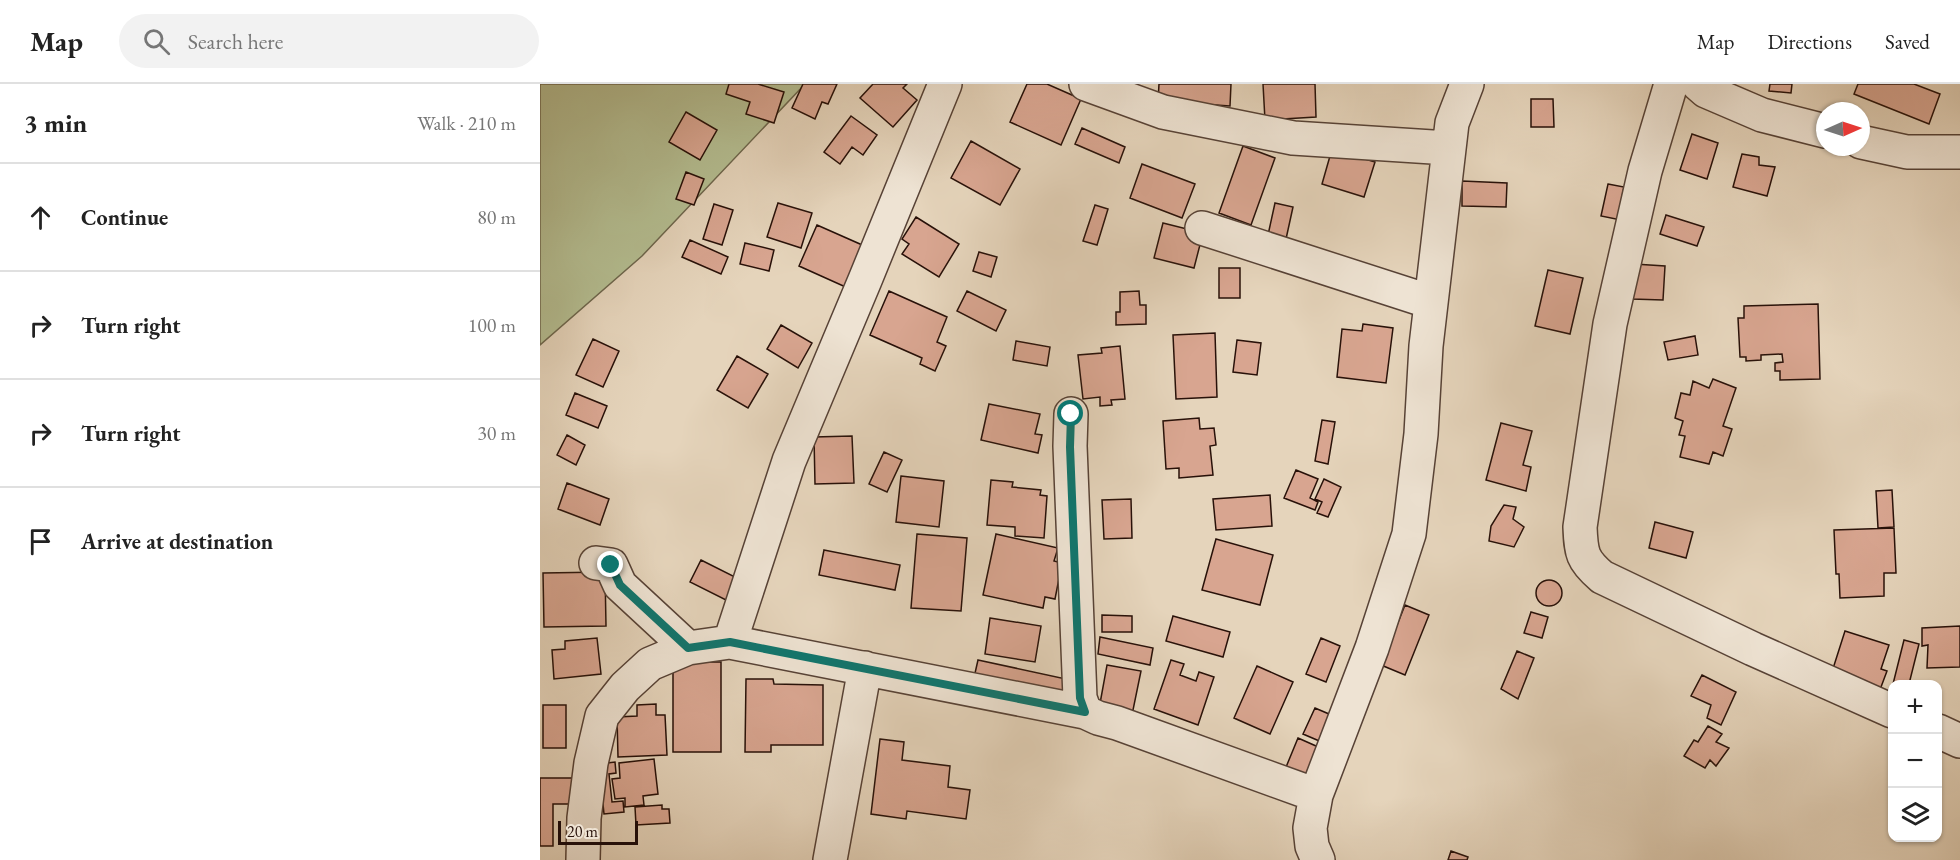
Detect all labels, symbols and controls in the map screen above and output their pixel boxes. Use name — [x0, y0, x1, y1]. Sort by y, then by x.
search box — [119, 14, 539, 68]
text: Map — [30, 23, 83, 59]
icon: search — [140, 25, 173, 58]
text: Search here — [188, 27, 283, 56]
text: Map — [1697, 28, 1734, 55]
text: Directions — [1767, 28, 1852, 55]
text: Saved — [1885, 28, 1930, 55]
north arrow — [1816, 102, 1870, 156]
text: 3 min — [24, 106, 87, 140]
text: Walk · 210 m — [417, 110, 516, 136]
icon: ahead — [24, 201, 57, 234]
text: Continue — [81, 203, 168, 232]
text: 80 m — [477, 204, 516, 230]
icon: right — [24, 309, 57, 342]
text: Turn right — [81, 311, 180, 340]
text: 100 m — [468, 312, 516, 338]
route start — [1057, 400, 1083, 426]
icon: right — [24, 417, 57, 450]
text: Turn right — [81, 419, 180, 448]
text: 30 m — [477, 420, 516, 446]
icon: arrive — [24, 525, 57, 558]
text: Arrive at destination — [81, 527, 273, 556]
route end — [597, 551, 623, 577]
map controls — [1888, 680, 1942, 842]
button: + — [1888, 680, 1942, 734]
button: − — [1888, 734, 1942, 788]
button: layers — [1888, 788, 1942, 842]
scale bar — [558, 818, 638, 846]
text: 20 m — [567, 821, 598, 842]

